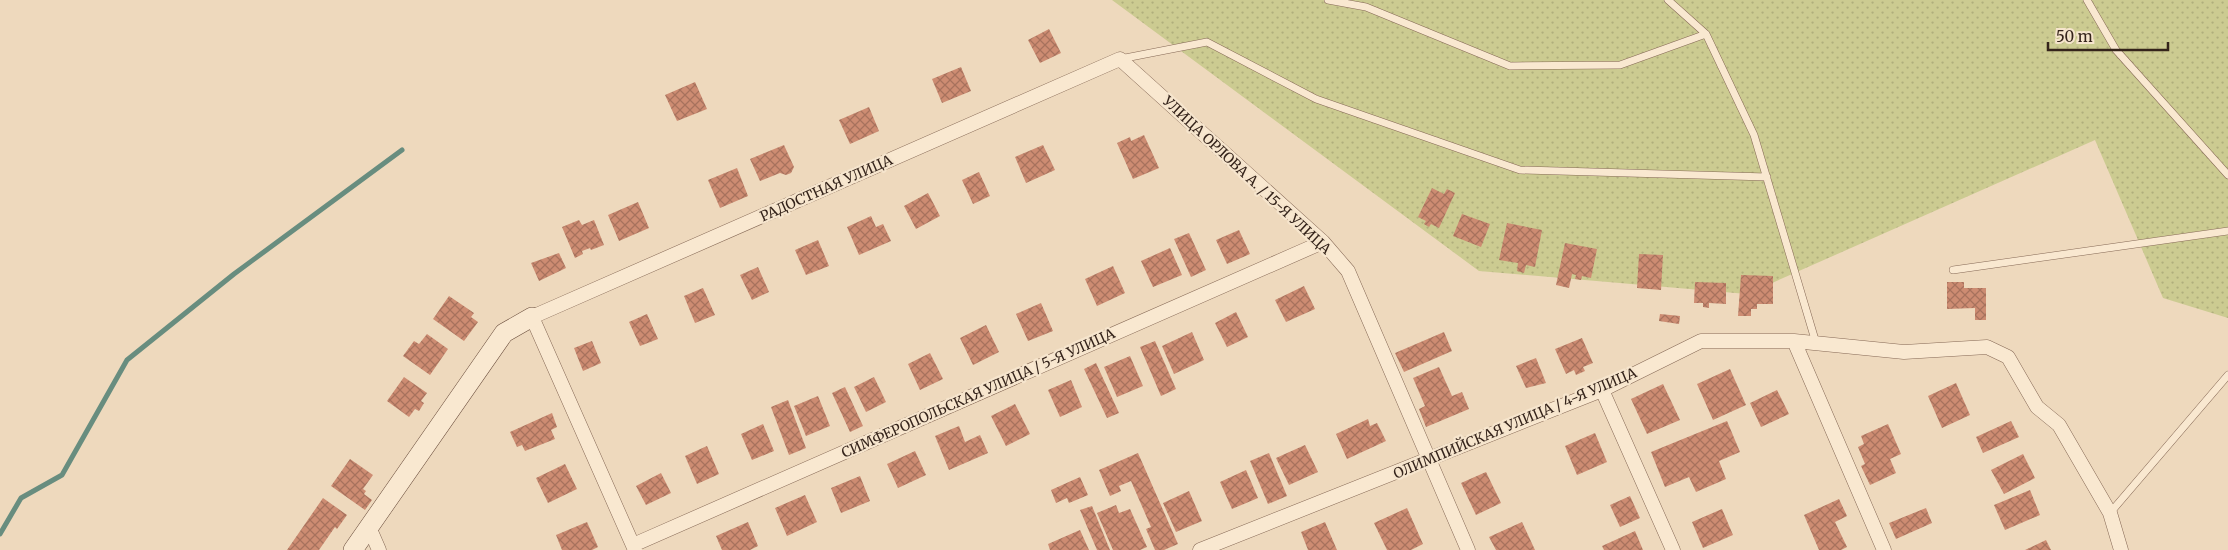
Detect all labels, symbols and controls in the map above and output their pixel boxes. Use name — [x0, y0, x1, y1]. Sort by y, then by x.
scale bar — [2048, 20, 2168, 52]
text: 50 m — [2056, 27, 2093, 46]
street label: УЛИЦА ОРЛОВА А. / 15-Я УЛИЦА — [1158, 91, 1335, 258]
street label: РАДОСТНАЯ УЛИЦА — [757, 151, 895, 225]
street label: СИМФЕРОПОЛЬСКАЯ УЛИЦА / 5-Я УЛИЦА — [838, 324, 1118, 462]
street label: ОЛИМПИЙСКАЯ УЛИЦА / 4-Я УЛИЦА — [1391, 363, 1640, 483]

